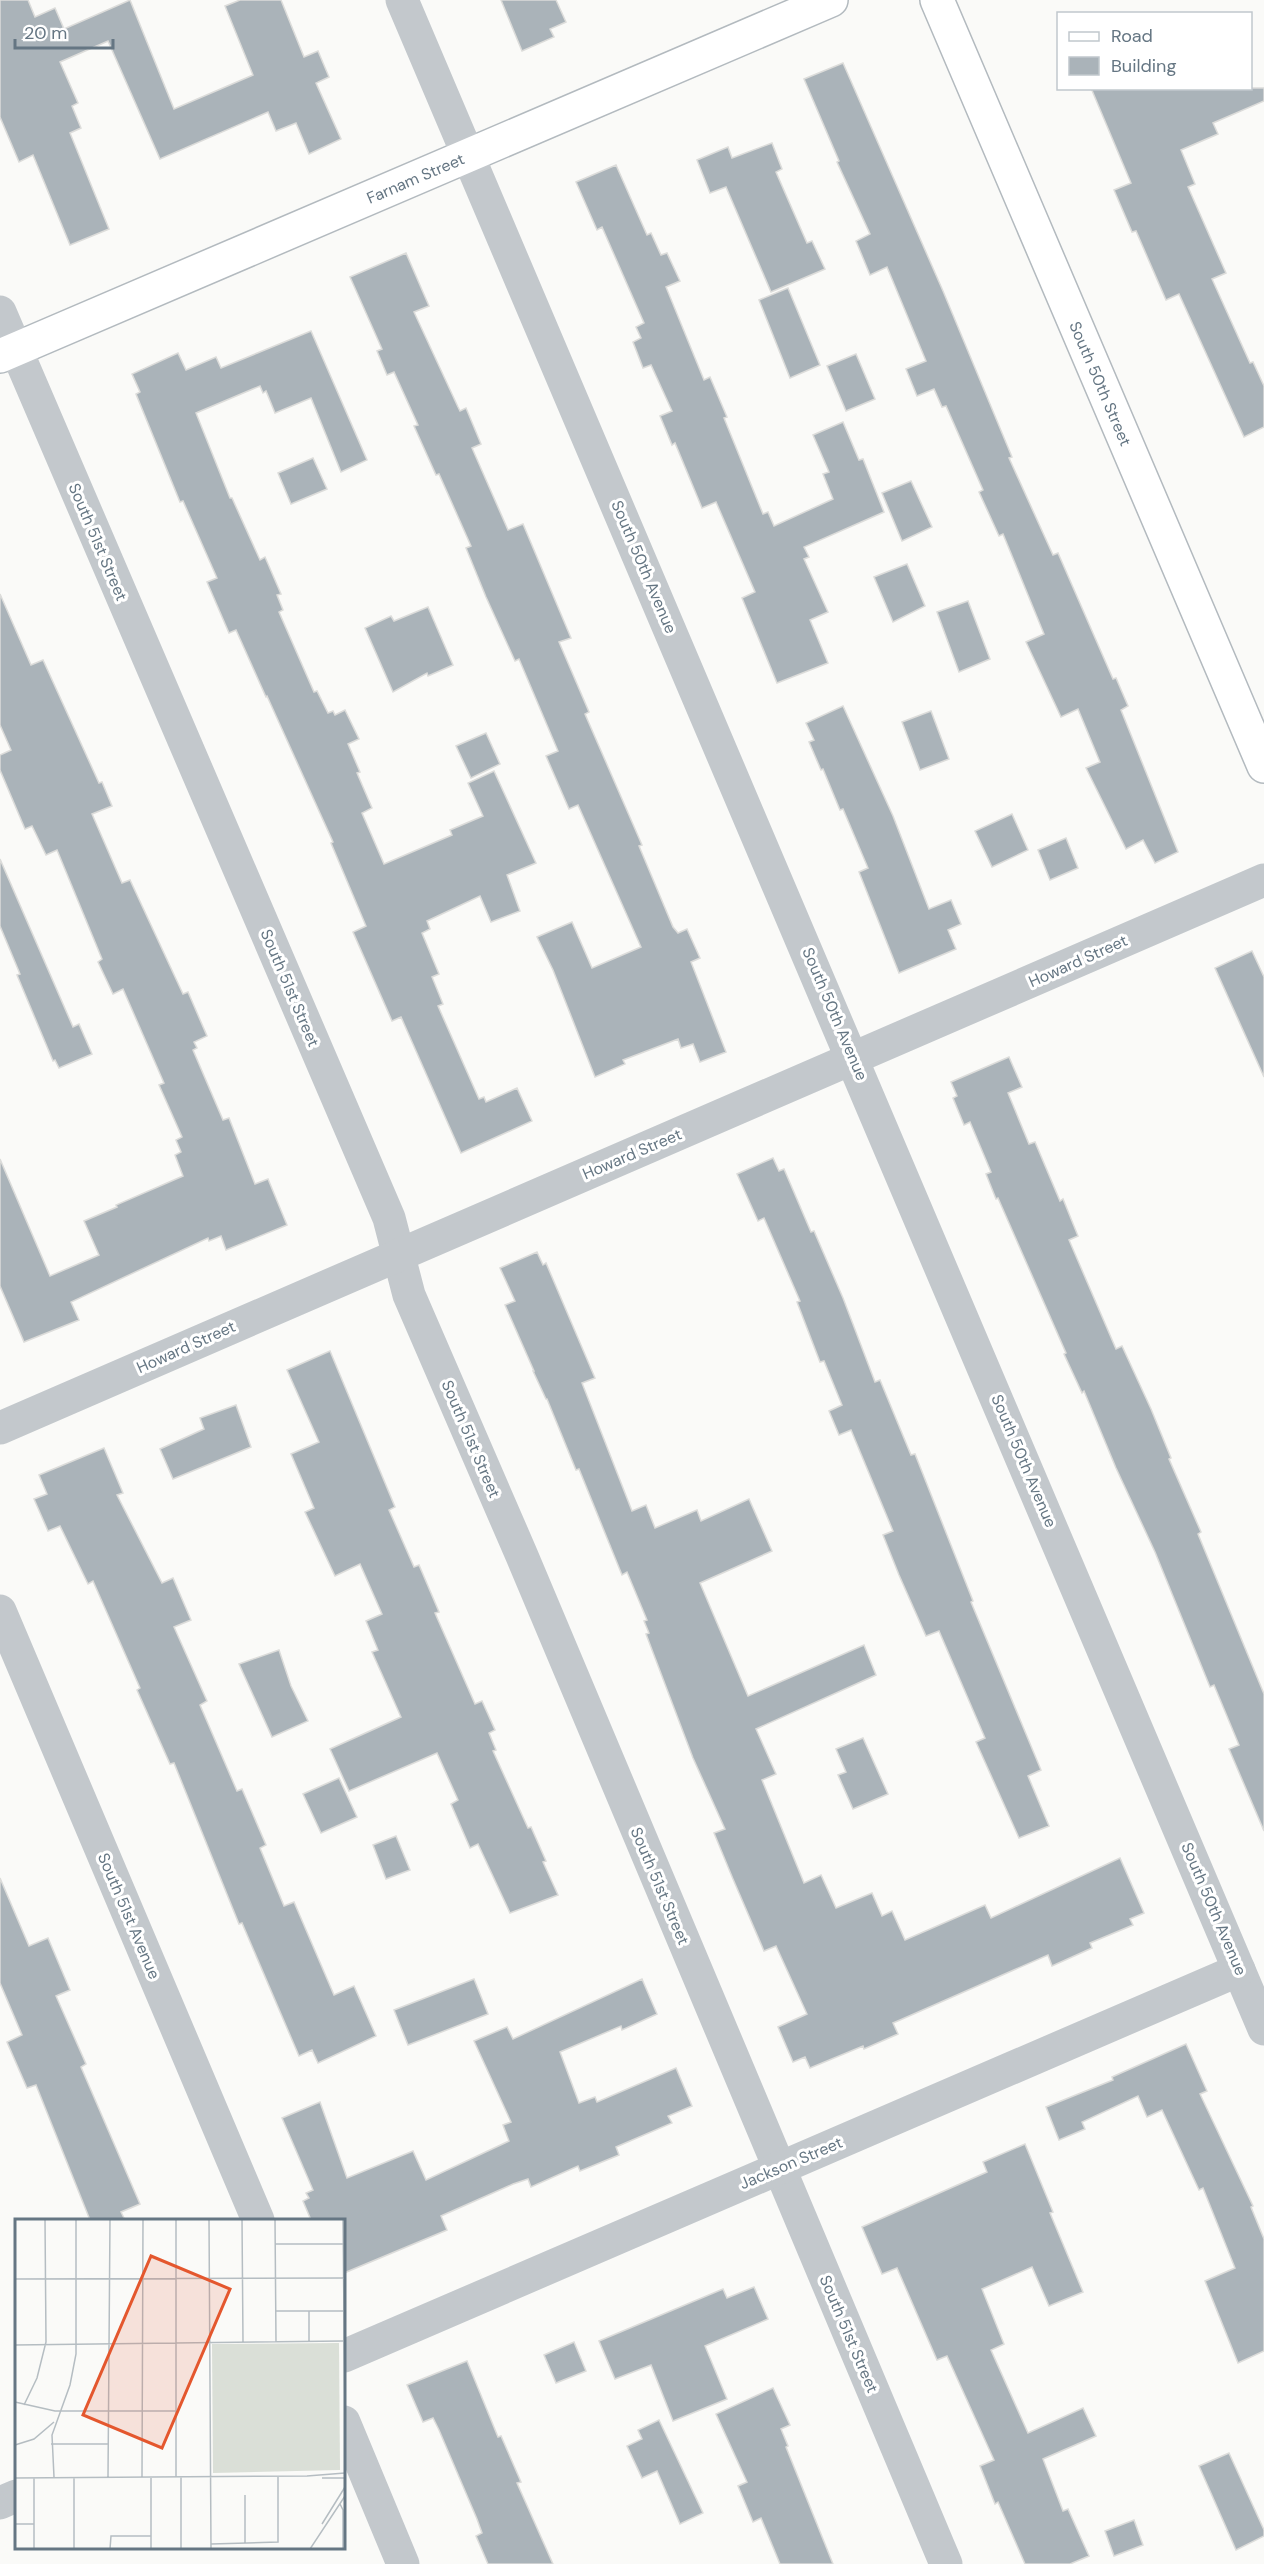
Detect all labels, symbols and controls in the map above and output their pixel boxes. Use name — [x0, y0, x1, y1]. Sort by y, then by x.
scale bar — [15, 12, 112, 50]
legend — [1057, 12, 1252, 90]
text: 20 m — [24, 21, 67, 45]
text: Road — [1111, 24, 1153, 48]
text: Building — [1111, 54, 1176, 78]
street label: Farnam Street — [363, 148, 468, 208]
street label: South 50th Street — [1065, 318, 1137, 449]
street label: South 51st Street — [64, 480, 132, 604]
street label: South 50th Avenue — [607, 497, 681, 637]
street label: South 51st Street — [256, 926, 324, 1050]
street label: Howard Street — [1025, 930, 1131, 992]
street label: South 50th Avenue — [798, 944, 872, 1084]
street label: Howard Street — [579, 1124, 685, 1184]
street label: Howard Street — [133, 1316, 239, 1378]
street label: South 51st Street — [437, 1377, 505, 1501]
street label: South 50th Avenue — [987, 1391, 1061, 1531]
street label: South 51st Street — [626, 1824, 694, 1948]
street label: South 50th Avenue — [1177, 1839, 1251, 1979]
street label: South 51st Avenue — [93, 1850, 165, 1982]
street label: Jackson Street — [736, 2132, 846, 2194]
inset map — [15, 2219, 345, 2549]
street label: South 51st Street — [815, 2272, 883, 2396]

